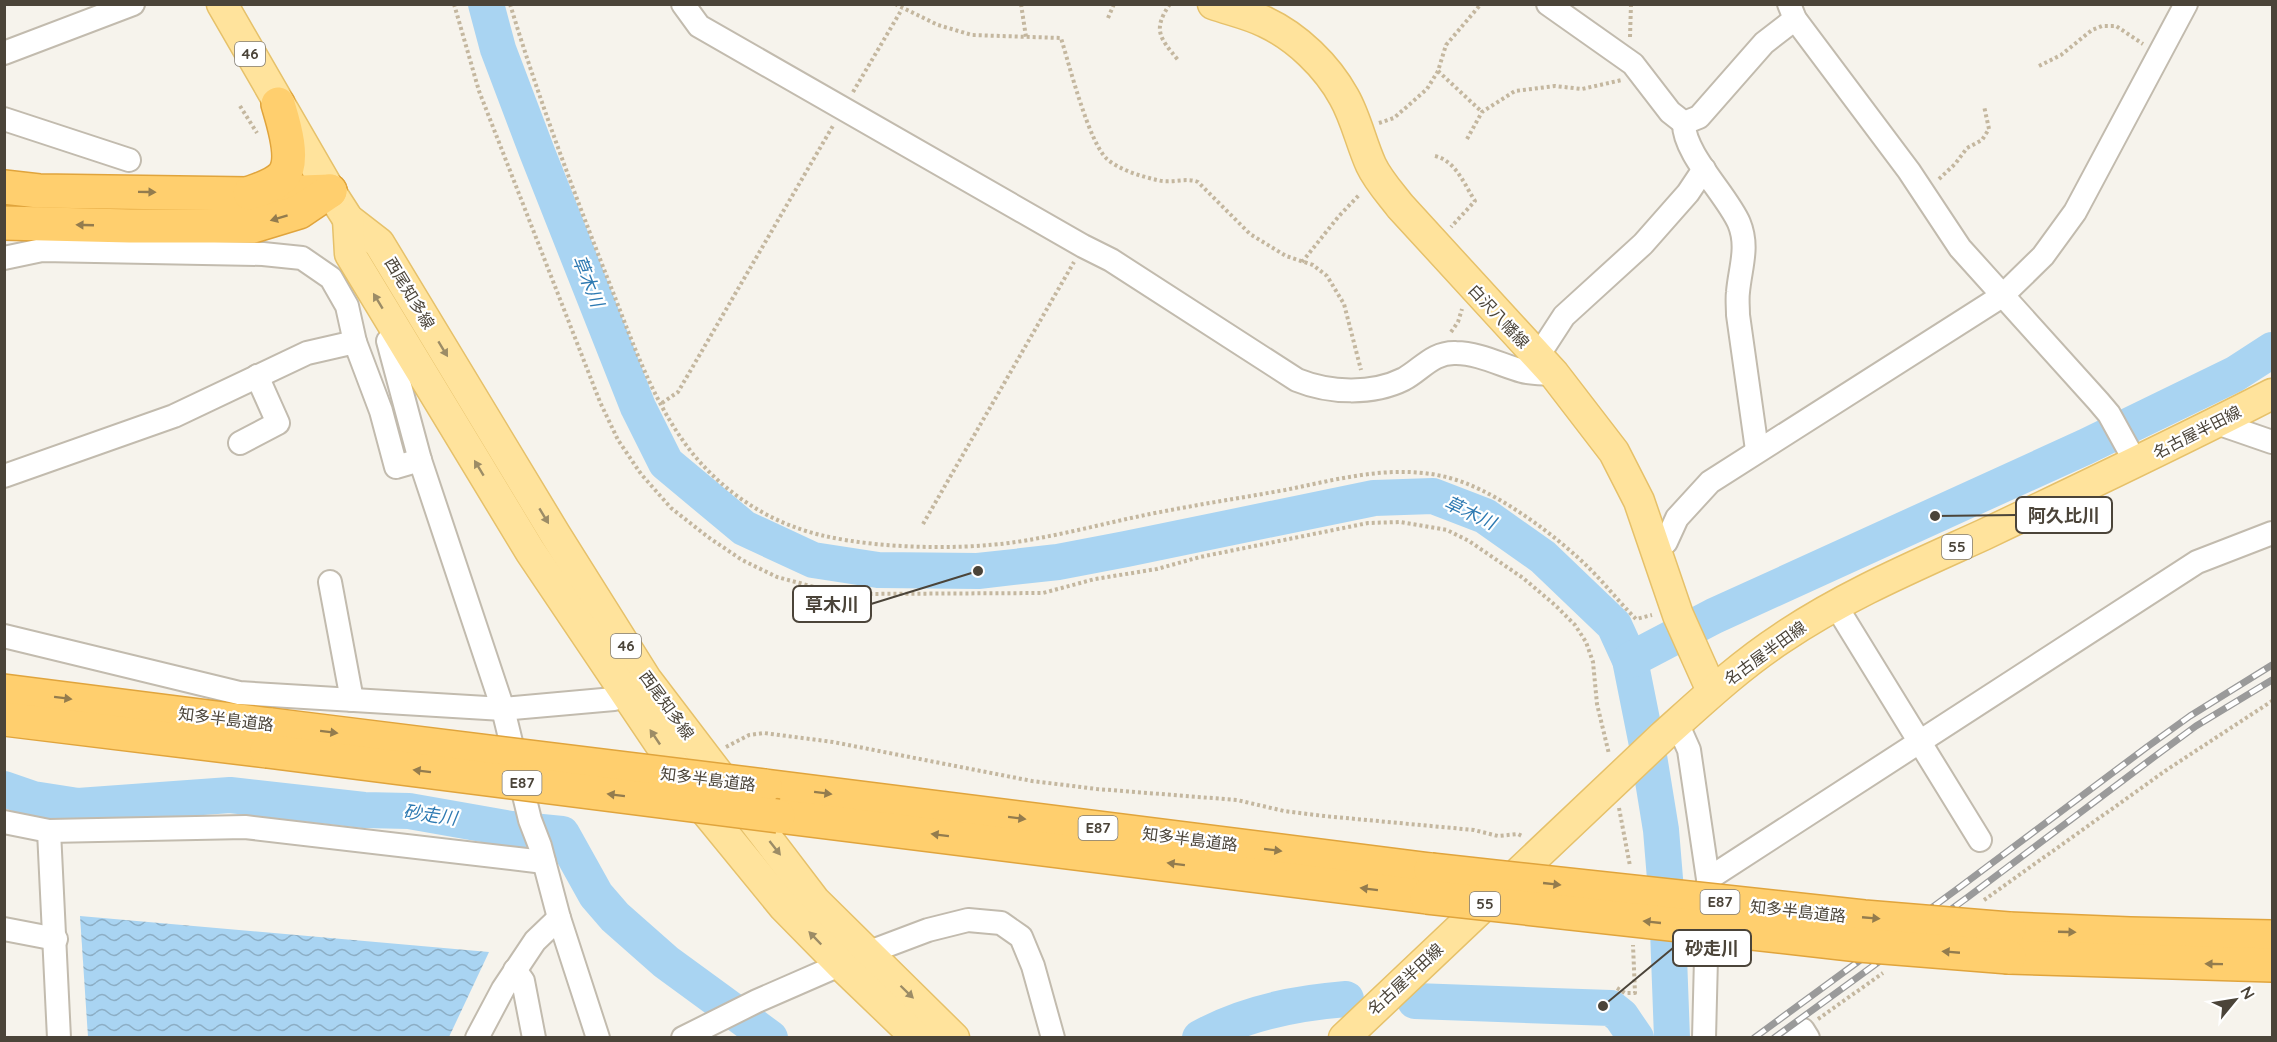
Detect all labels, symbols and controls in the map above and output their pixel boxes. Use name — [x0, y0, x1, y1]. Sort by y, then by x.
road number: 46 — [235, 42, 265, 66]
one-way arrow — [137, 187, 156, 197]
one-way arrow — [270, 214, 288, 223]
one-way arrow — [76, 220, 95, 230]
water label: 草木川 — [568, 251, 610, 312]
street label: 西尾知多線 — [381, 254, 439, 332]
street label: 白沢八幡線 — [1464, 280, 1534, 352]
one-way arrow — [373, 293, 384, 309]
one-way arrow — [438, 341, 449, 357]
street label: 名古屋半田線 — [2150, 401, 2244, 463]
one-way arrow — [474, 460, 485, 476]
water label: 草木川 — [1441, 491, 1501, 535]
callout: 阿久比川 — [2016, 497, 2112, 533]
text: 阿久比川 — [2028, 504, 2100, 527]
one-way arrow — [539, 508, 549, 525]
road number: 55 — [1942, 535, 1972, 559]
callout: 草木川 — [793, 586, 871, 622]
text: 草木川 — [805, 593, 859, 616]
street label: 名古屋半田線 — [1720, 617, 1810, 689]
road number: 46 — [611, 634, 641, 658]
street label: 西尾知多線 — [635, 667, 699, 743]
one-way arrow — [53, 694, 72, 703]
street label: 知多半島道路 — [177, 703, 275, 735]
one-way arrow — [319, 728, 338, 737]
one-way arrow — [649, 729, 661, 745]
street label: 知多半島道路 — [659, 763, 757, 795]
one-way arrow — [413, 766, 432, 776]
road number: E87 — [502, 771, 542, 795]
one-way arrow — [814, 789, 833, 798]
one-way arrow — [606, 790, 625, 800]
water label: 砂走川 — [402, 799, 460, 830]
one-way arrow — [1007, 813, 1026, 822]
road number: E87 — [1078, 816, 1118, 840]
street label: 知多半島道路 — [1141, 823, 1239, 855]
one-way arrow — [931, 830, 950, 840]
one-way arrow — [769, 840, 781, 856]
one-way arrow — [1263, 845, 1282, 855]
one-way arrow — [1166, 860, 1185, 869]
one-way arrow — [1542, 879, 1561, 888]
one-way arrow — [1359, 884, 1378, 894]
road number: E87 — [1700, 890, 1740, 914]
road number: 55 — [1470, 892, 1500, 916]
street label: 知多半島道路 — [1749, 896, 1847, 926]
one-way arrow — [1861, 913, 1880, 923]
one-way arrow — [1643, 917, 1662, 927]
one-way arrow — [2058, 927, 2077, 936]
callout: 砂走川 — [1673, 930, 1751, 966]
one-way arrow — [808, 931, 822, 946]
text: 砂走川 — [1685, 937, 1739, 960]
street label: 名古屋半田線 — [1363, 939, 1447, 1019]
one-way arrow — [1941, 948, 1960, 957]
one-way arrow — [2205, 959, 2224, 968]
north arrow — [2205, 970, 2265, 1030]
text: N — [2236, 982, 2260, 1003]
one-way arrow — [899, 984, 913, 998]

